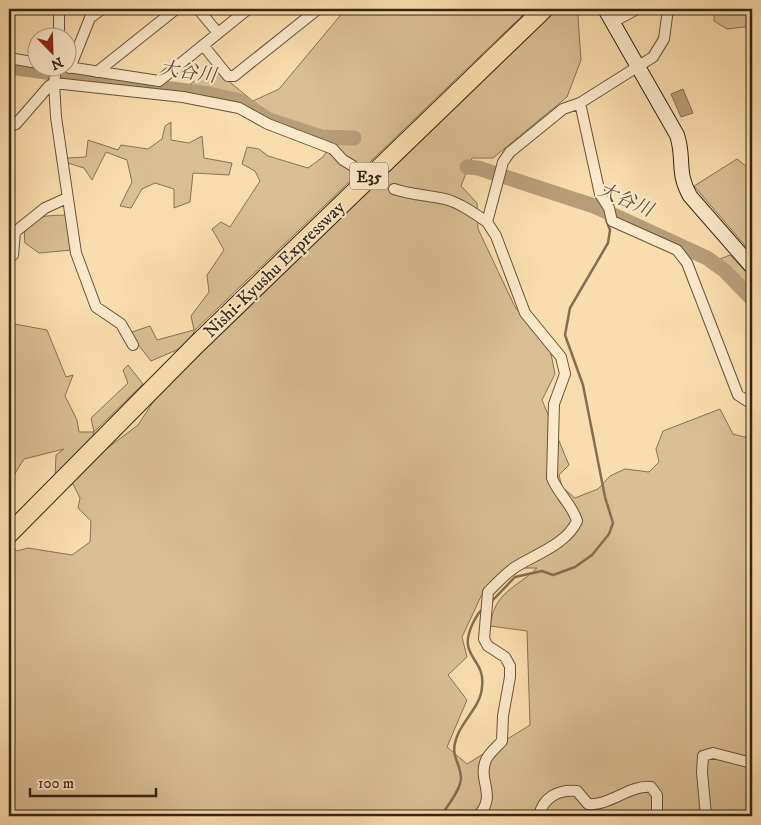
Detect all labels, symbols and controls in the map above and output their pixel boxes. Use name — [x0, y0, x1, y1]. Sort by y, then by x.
north arrow — [28, 28, 78, 78]
text: N — [47, 53, 65, 74]
water label: 大谷川 — [158, 57, 220, 88]
road number: E35 — [350, 162, 388, 190]
water label: 大谷川 — [595, 179, 658, 223]
street label: Nishi-Kyushu Expressway — [200, 196, 350, 343]
scale bar — [30, 765, 156, 797]
text: 100 m — [38, 774, 74, 793]

